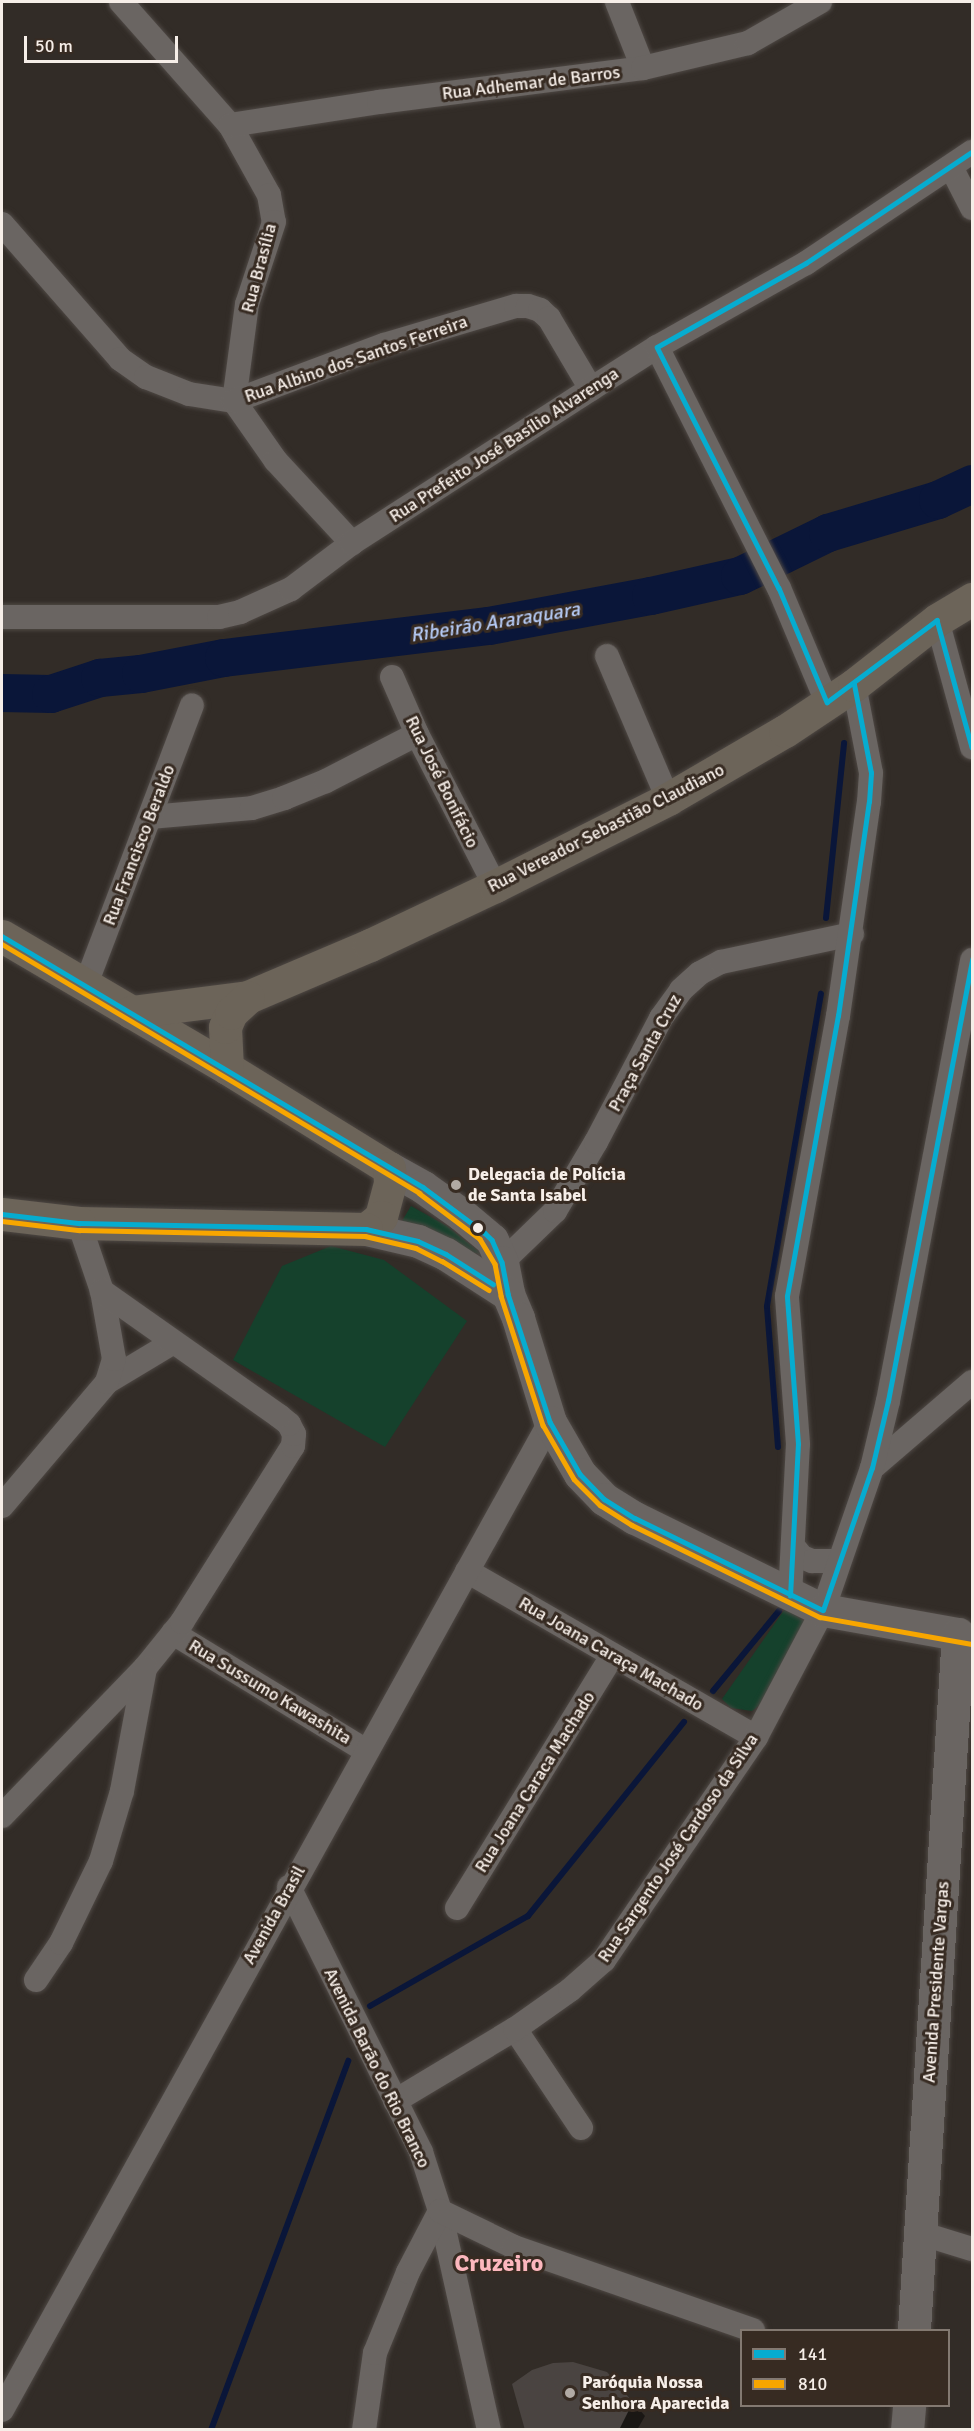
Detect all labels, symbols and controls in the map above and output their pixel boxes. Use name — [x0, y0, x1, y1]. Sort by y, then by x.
scale bar — [27, 24, 182, 62]
text: 50 m — [35, 35, 73, 57]
street label: Rua Adhemar de Barros — [441, 61, 621, 105]
street label: Rua Brasília — [237, 221, 281, 315]
street label: Rua Albino dos Santos Ferreira — [242, 311, 470, 407]
street label: Rua Prefeito José Basílio Alvarenga — [385, 363, 623, 527]
water label: Ribeirão Araraquara — [408, 597, 582, 647]
street label: Rua José Bonifácio — [401, 712, 483, 852]
street label: Rua Vereador Sebastião Claudiano — [484, 759, 728, 897]
street label: Rua Francisco Beraldo — [98, 762, 180, 928]
street label: Praça Santa Cruz — [604, 991, 686, 1115]
place label: Delegacia de Polícia de Santa Isabel — [468, 1164, 626, 1206]
marker: Delegacia de Polícia de Santa Isabel — [449, 1178, 463, 1192]
unlabelled marker — [472, 1222, 484, 1234]
street label: Rua Joana Caraça Machado — [515, 1592, 707, 1716]
street label: Rua Sussumo Kawashita — [185, 1635, 355, 1749]
street label: Rua Joana Caraca Machado — [470, 1687, 600, 1877]
street label: Rua Sargento José Cardoso da Silva — [593, 1729, 763, 1967]
street label: Avenida Brasil — [238, 1862, 310, 1968]
street label: Avenida Presidente Vargas — [918, 1880, 954, 2084]
street label: Avenida Barão do Rio Branco — [319, 1965, 435, 2171]
district label: Cruzeiro — [455, 2250, 543, 2278]
legend — [740, 2329, 950, 2407]
text: 141 — [798, 2343, 827, 2365]
place label: Paróquia Nossa Senhora Aparecida — [582, 2372, 729, 2414]
text: 810 — [798, 2373, 827, 2395]
marker: Paróquia Nossa Senhora Aparecida — [563, 2386, 577, 2400]

